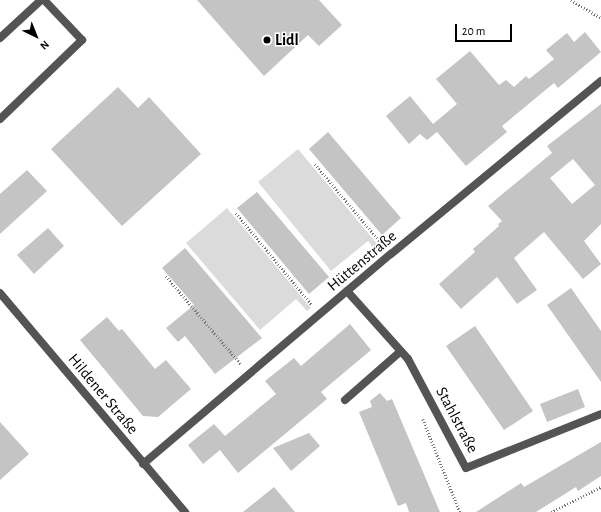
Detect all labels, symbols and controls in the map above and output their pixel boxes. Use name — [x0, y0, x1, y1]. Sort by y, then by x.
north arrow — [16, 16, 56, 56]
scale bar — [457, 16, 514, 42]
text: 20 m — [462, 25, 485, 37]
place label: Lidl — [275, 30, 299, 50]
marker: Lidl — [262, 35, 272, 45]
text: N — [38, 39, 51, 52]
street label: Hüttenstraße — [324, 227, 400, 295]
street label: Hildener Straße — [64, 350, 142, 438]
street label: Stahlstraße — [432, 384, 482, 456]

